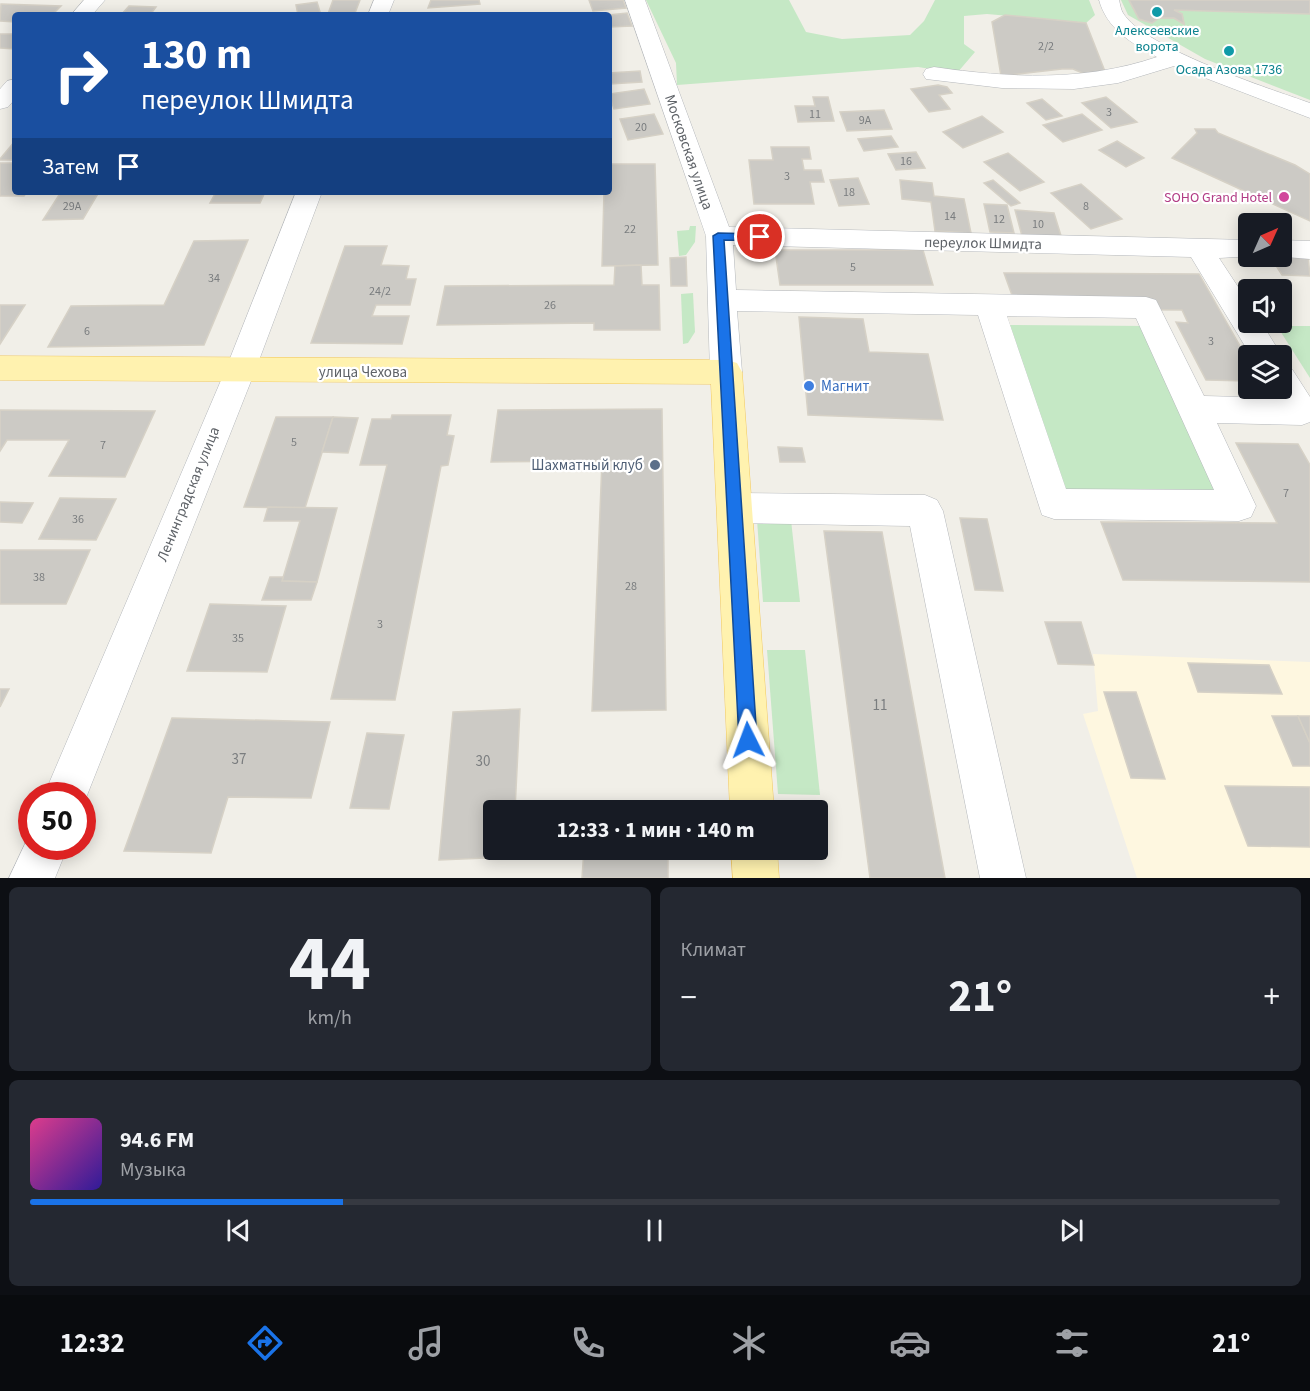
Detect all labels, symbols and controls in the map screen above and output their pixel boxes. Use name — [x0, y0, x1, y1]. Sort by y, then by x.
marker: Алексеевские ворота — [1150, 5, 1164, 19]
place label: Алексеевские ворота — [1115, 21, 1199, 57]
text: 130 m — [141, 25, 252, 85]
icon: right — [42, 36, 120, 114]
house number: 2/2 — [1038, 38, 1054, 55]
marker: Осада Азова 1736 — [1222, 44, 1236, 58]
place label: Осада Азова 1736 — [1176, 60, 1282, 80]
text: переулок Шмидта — [141, 81, 354, 120]
street label: Московская улица — [659, 92, 718, 213]
house number: 3 — [1106, 104, 1112, 121]
house number: 11 — [809, 106, 821, 123]
house number: 9А — [859, 112, 872, 129]
house number: 20 — [635, 119, 647, 136]
icon: arrive — [112, 150, 145, 183]
text: Затем — [42, 151, 100, 183]
house number: 16 — [900, 153, 912, 170]
house number: 3 — [784, 168, 790, 185]
house number: 18 — [843, 184, 855, 201]
place label: SOHO Grand Hotel — [1164, 188, 1272, 208]
marker: SOHO Grand Hotel — [1277, 190, 1291, 204]
house number: 29А — [63, 198, 82, 215]
house number: 8 — [1083, 198, 1089, 215]
house number: 14 — [944, 208, 956, 225]
pin — [734, 211, 785, 262]
house number: 12 — [993, 211, 1005, 228]
north arrow — [1238, 213, 1292, 267]
map controls — [1238, 213, 1292, 399]
house number: 10 — [1032, 216, 1044, 233]
icon: arrive — [743, 220, 776, 253]
house number: 22 — [624, 221, 636, 238]
street label: переулок Шмидта — [924, 232, 1042, 255]
house number: 5 — [850, 259, 856, 276]
house number: 34 — [208, 270, 220, 287]
button: sound — [1238, 279, 1292, 333]
house number: 24/2 — [369, 283, 391, 300]
house number: 26 — [544, 297, 556, 314]
house number: 6 — [84, 323, 90, 340]
house number: 3 — [1208, 333, 1214, 350]
button: layers — [1238, 345, 1292, 399]
street label: улица Чехова — [319, 362, 407, 383]
place label: Магнит — [821, 376, 870, 397]
marker: Магнит — [802, 379, 816, 393]
street label: Ленинградская улица — [152, 424, 225, 565]
house number: 5 — [291, 434, 297, 451]
house number: 7 — [100, 437, 106, 454]
place label: Шахматный клуб — [531, 455, 643, 476]
marker: Шахматный клуб — [648, 458, 662, 472]
house number: 7 — [1283, 485, 1289, 502]
house number: 36 — [72, 511, 84, 528]
house number: 38 — [33, 569, 45, 586]
house number: 28 — [625, 578, 637, 595]
house number: 3 — [377, 616, 383, 633]
house number: 35 — [232, 630, 244, 647]
house number: 11 — [873, 695, 887, 716]
position arrow — [716, 708, 780, 772]
house number: 37 — [232, 749, 246, 770]
house number: 30 — [476, 751, 490, 772]
speed limit sign: 50 — [18, 782, 96, 860]
text: 12:33 · 1 мин · 140 m — [556, 814, 755, 846]
text: 44 — [289, 909, 371, 1020]
text: Климат — [681, 936, 746, 964]
text: 21° — [948, 965, 1012, 1029]
text: − — [681, 974, 697, 1021]
text: + — [1264, 974, 1280, 1021]
text: km/h — [308, 1004, 352, 1032]
text: 94.6 FM — [120, 1124, 194, 1156]
text: Музыка — [120, 1156, 186, 1184]
icon: previous — [222, 1214, 255, 1247]
icon: pause — [638, 1214, 671, 1247]
icon: next — [1055, 1214, 1088, 1247]
icon: directions — [244, 1322, 286, 1364]
icon: music — [405, 1322, 447, 1364]
icon: phone — [567, 1322, 609, 1364]
icon: climate — [728, 1322, 770, 1364]
icon: car — [889, 1322, 931, 1364]
icon: filters — [1051, 1322, 1093, 1364]
text: 12:32 — [60, 1324, 125, 1363]
text: 21° — [1212, 1324, 1250, 1363]

